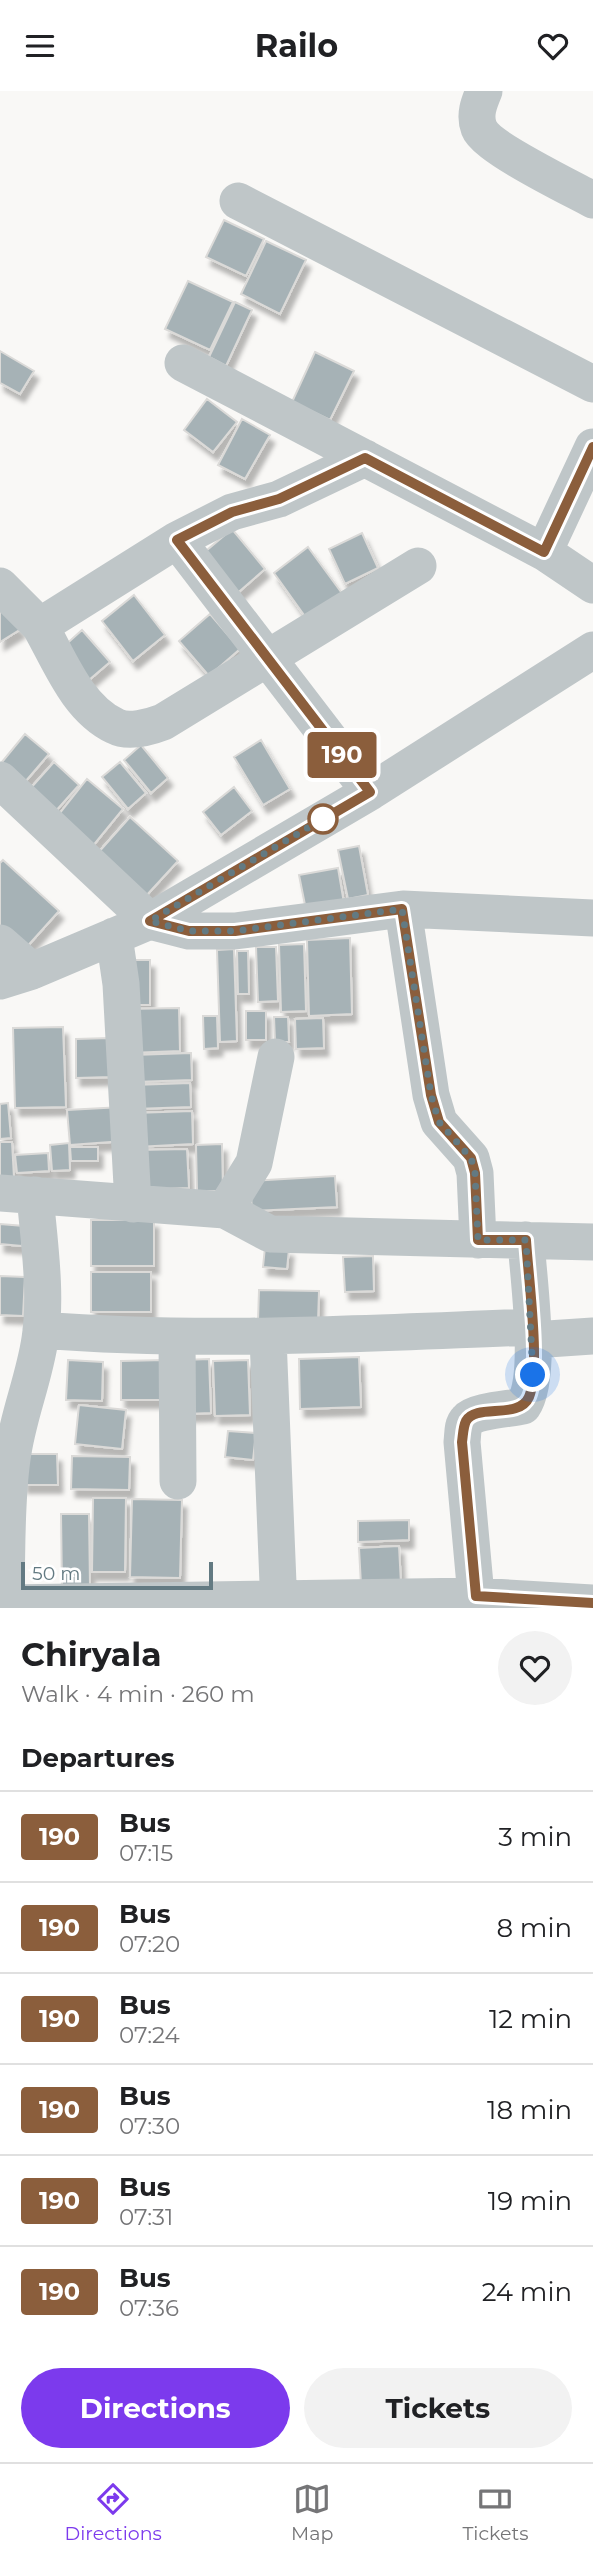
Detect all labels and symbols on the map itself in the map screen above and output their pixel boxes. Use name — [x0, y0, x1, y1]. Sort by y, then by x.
line badge: 190 — [302, 732, 382, 778]
unlabelled marker — [308, 804, 338, 834]
your location — [515, 1357, 550, 1392]
scale bar — [21, 1559, 214, 1591]

